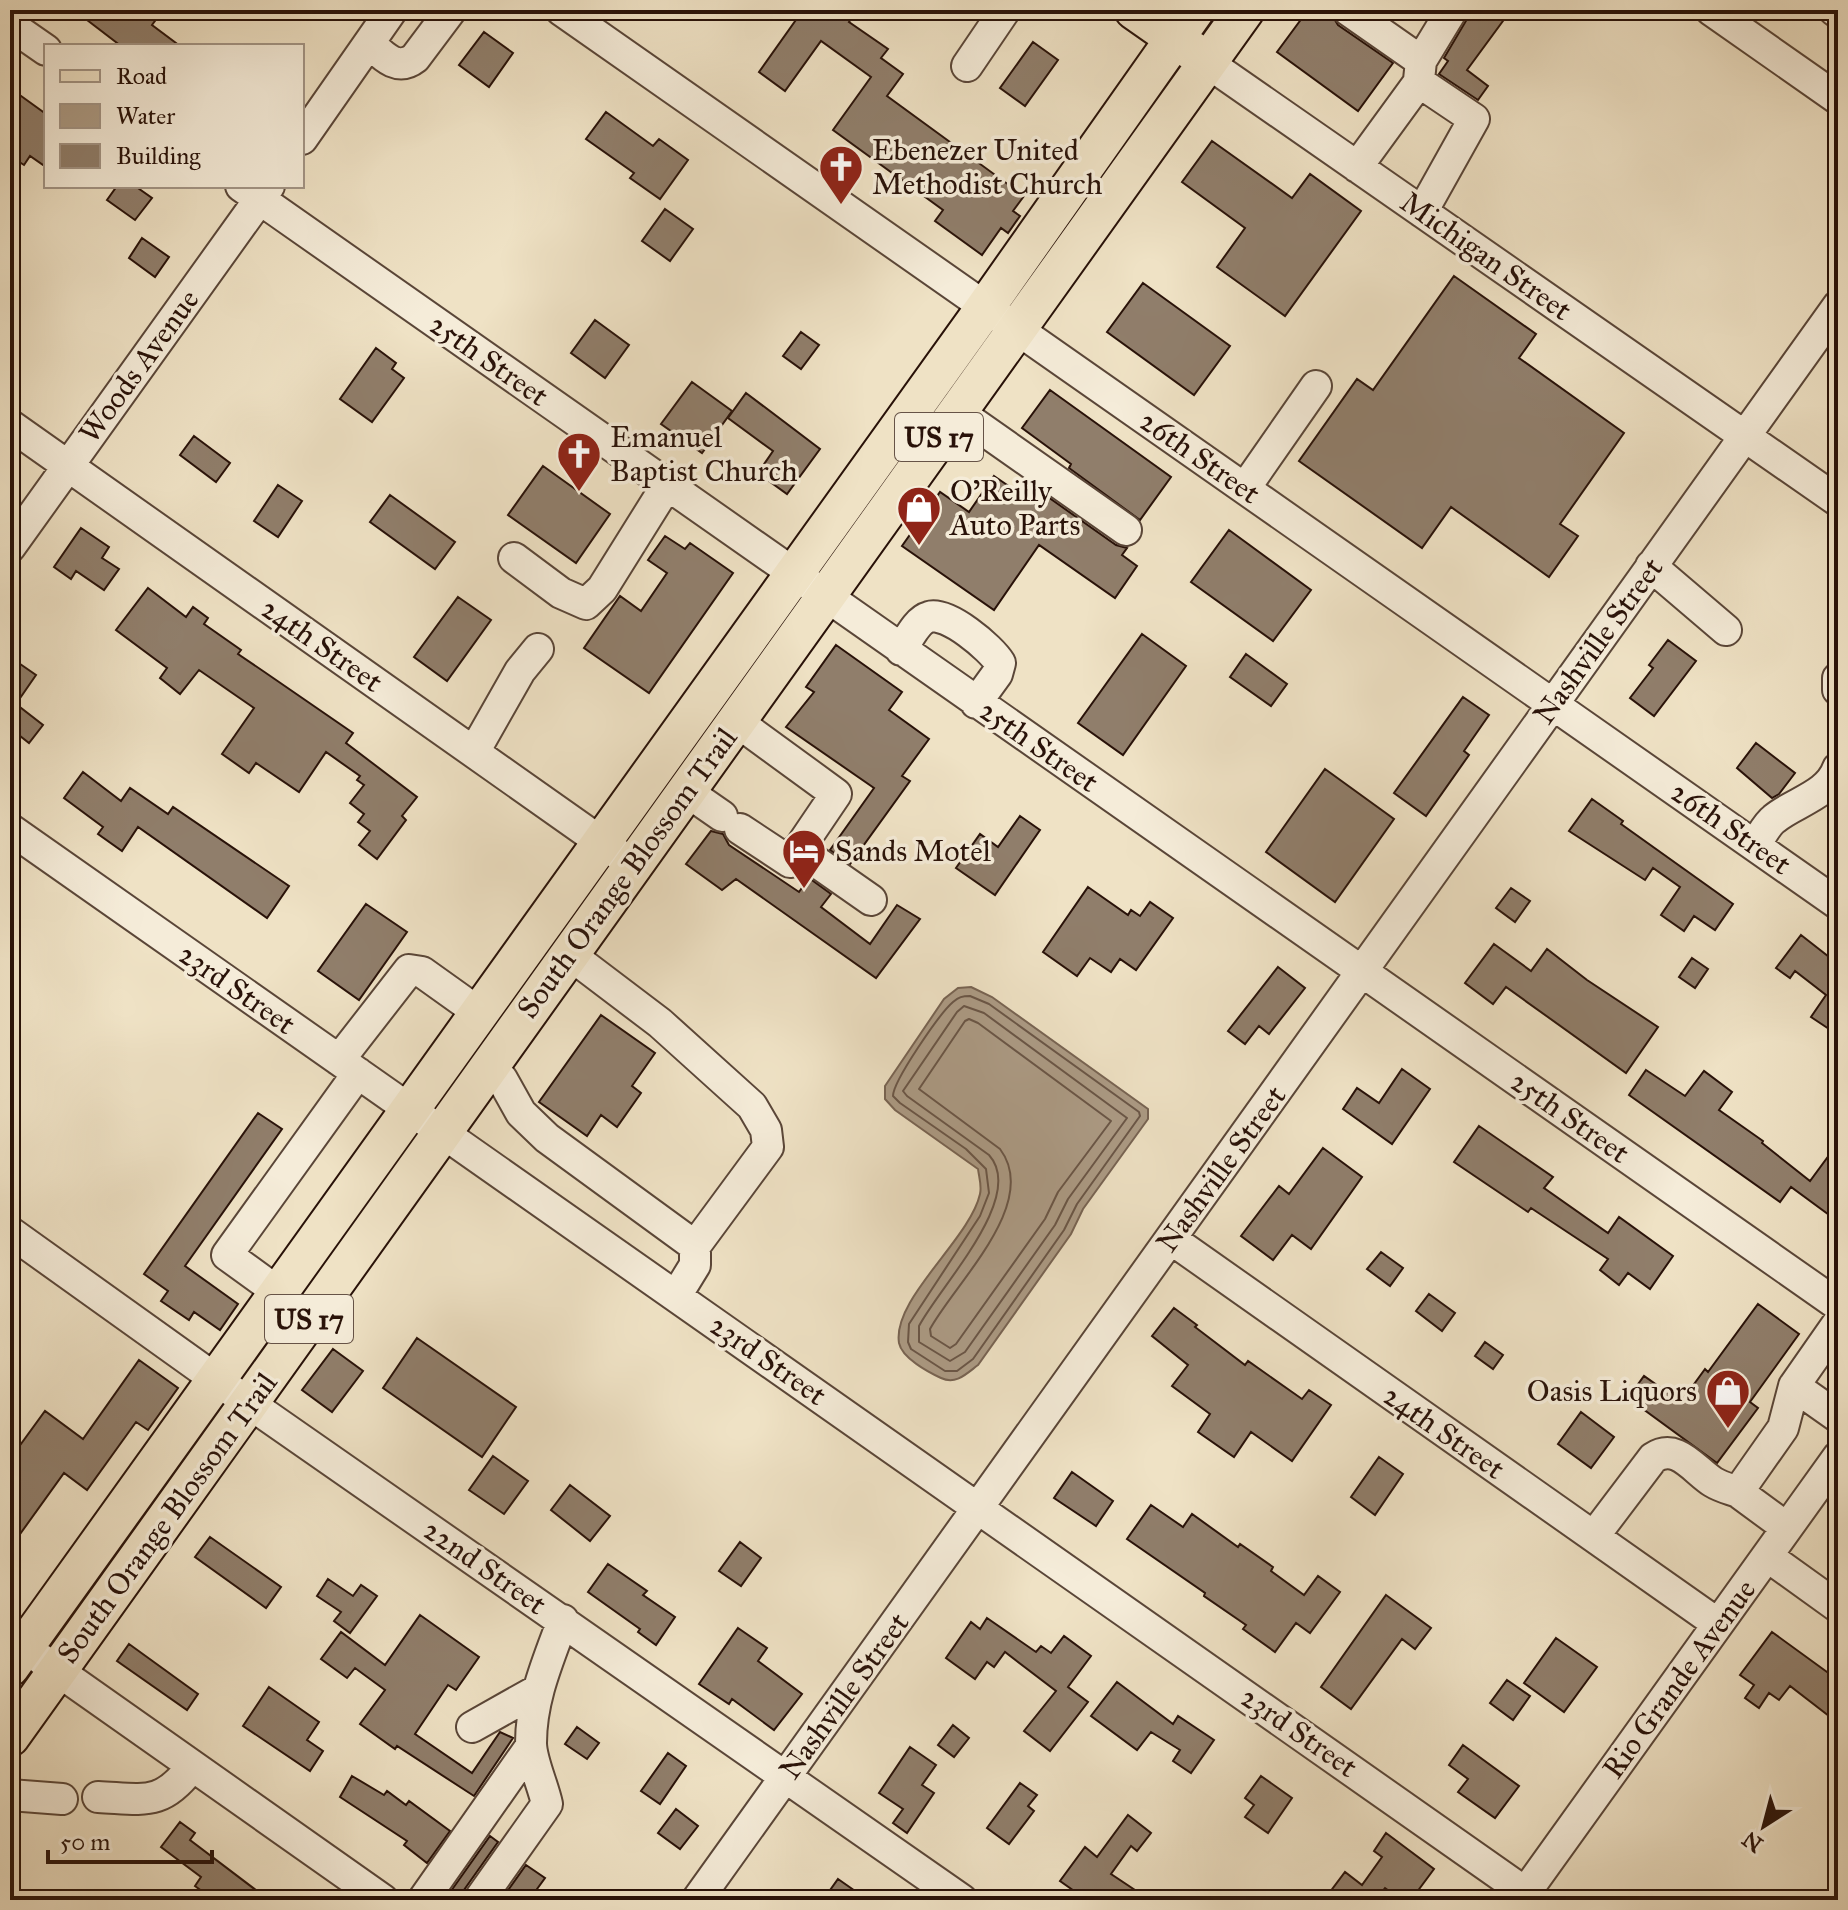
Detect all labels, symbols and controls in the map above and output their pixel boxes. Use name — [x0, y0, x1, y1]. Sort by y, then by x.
legend — [44, 44, 304, 188]
text: Road — [116, 61, 167, 91]
text: Water — [116, 101, 175, 131]
place label: Ebenezer United Methodist Church — [872, 132, 1103, 202]
text: Building — [116, 141, 201, 171]
church icon: Ebenezer United Methodist Church — [817, 143, 865, 206]
street label: Michigan Street — [1394, 184, 1579, 328]
street label: Woods Avenue — [71, 282, 207, 450]
street label: 25th Street — [423, 306, 556, 414]
street label: 26th Street — [1133, 403, 1267, 512]
road number: US 17 — [895, 413, 983, 461]
place label: Emanuel Baptist Church — [610, 419, 798, 489]
church icon: Emanuel Baptist Church — [555, 430, 603, 493]
place label: O'Reilly Auto Parts — [948, 473, 1080, 543]
shop icon: O'Reilly Auto Parts — [895, 484, 943, 547]
street label: Nashville Street — [1526, 550, 1671, 731]
street label: 24th Street — [254, 590, 390, 700]
street label: 25th Street — [973, 692, 1106, 800]
street label: South Orange Blossom Trail — [509, 720, 745, 1025]
street label: 26th Street — [1664, 774, 1798, 883]
hotel icon: Sands Motel — [780, 827, 828, 890]
place label: Sands Motel — [835, 833, 992, 869]
street label: 23rd Street — [172, 936, 302, 1042]
street label: 25th Street — [1504, 1063, 1637, 1171]
street label: Nashville Street — [1149, 1078, 1294, 1259]
road number: US 17 — [265, 1295, 353, 1343]
street label: 23rd Street — [703, 1307, 833, 1413]
street label: South Orange Blossom Trail — [49, 1365, 285, 1670]
shop icon: Oasis Liquors — [1704, 1367, 1752, 1430]
place label: Oasis Liquors — [1527, 1373, 1697, 1409]
street label: 24th Street — [1376, 1377, 1512, 1487]
street label: 22nd Street — [417, 1512, 554, 1623]
street label: Rio Grande Avenue — [1595, 1572, 1763, 1786]
street label: Nashville Street — [772, 1605, 917, 1786]
street label: 23rd Street — [1234, 1679, 1364, 1785]
north arrow — [1724, 1786, 1804, 1866]
scale bar — [48, 1814, 212, 1864]
text: N — [1737, 1825, 1768, 1858]
text: 50 m — [60, 1827, 110, 1857]

